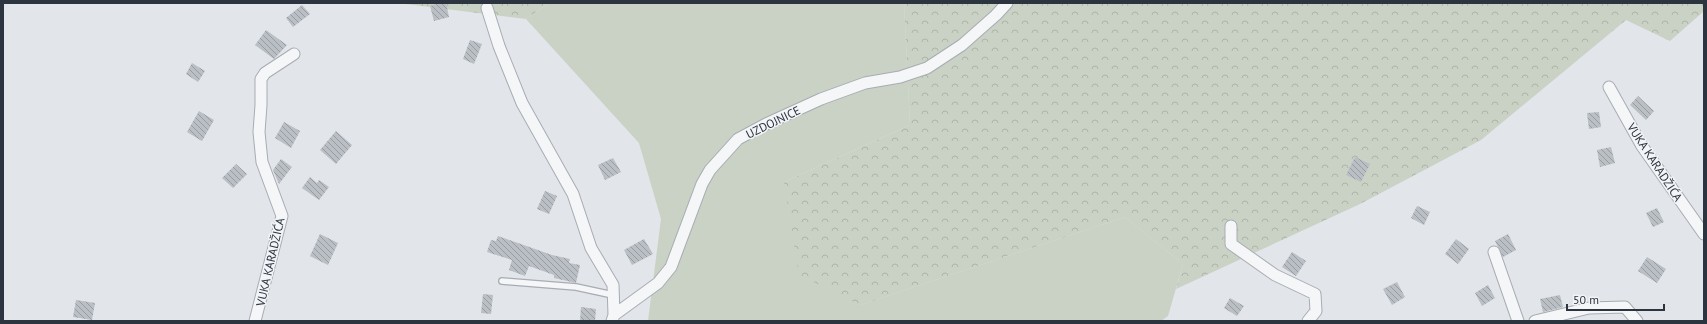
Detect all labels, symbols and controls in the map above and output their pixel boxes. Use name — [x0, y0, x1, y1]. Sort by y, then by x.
street label: UZDOJNICE — [743, 102, 803, 142]
street label: VUKA KARADŽIĆA — [1624, 119, 1686, 204]
street label: VUKA KARADŽIĆA — [252, 216, 287, 309]
scale bar — [1567, 286, 1664, 312]
text: 50 m — [1573, 292, 1599, 307]

